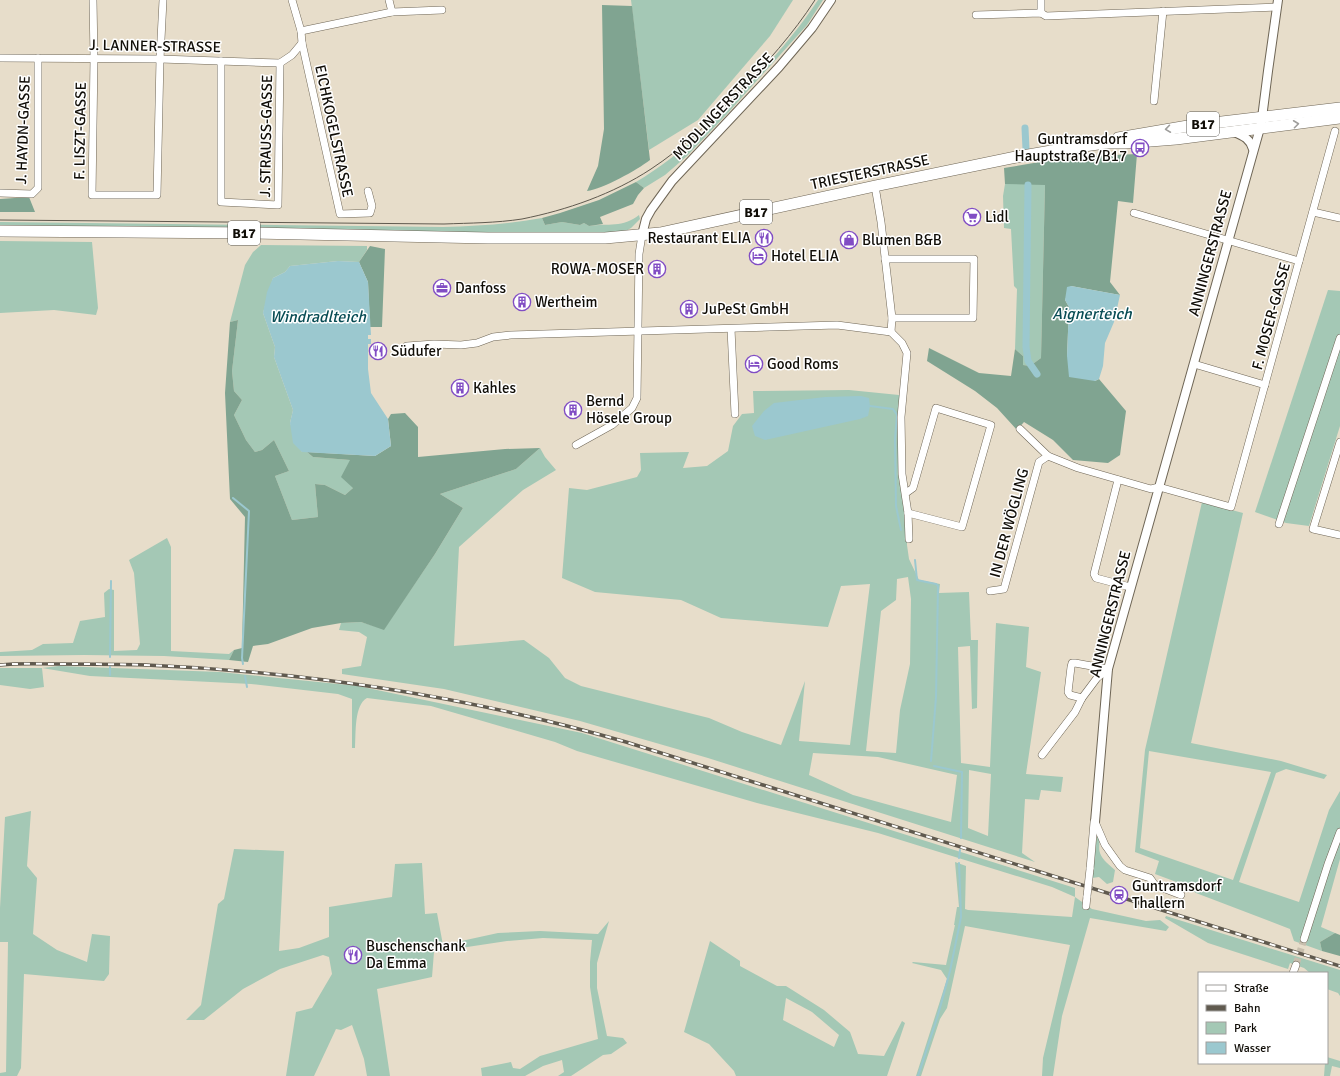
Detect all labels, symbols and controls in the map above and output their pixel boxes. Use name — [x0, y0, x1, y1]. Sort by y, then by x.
street label: J. LANNER-STRASSE — [89, 36, 221, 56]
street label: MÖDLINGERSTRASSE — [669, 49, 777, 163]
street label: EICHKOGELSTRASSE — [311, 63, 357, 199]
street label: J. STRAUSS-GASSE — [256, 74, 276, 198]
street label: J. HAYDN-GASSE — [12, 75, 34, 185]
street label: F. LISZT-GASSE — [70, 82, 90, 180]
road number: B17 — [1187, 112, 1219, 136]
one-way arrow — [1293, 120, 1299, 129]
one-way arrow — [1165, 124, 1171, 133]
place label: Guntramsdorf Hauptstraße/B17 — [1015, 130, 1128, 165]
bus stop icon: Guntramsdorf Hauptstraße/B17 — [1130, 138, 1150, 158]
street label: TRIESTERSTRASSE — [809, 151, 931, 193]
street label: ANNINGERSTRASSE — [1184, 188, 1236, 318]
road number: B17 — [740, 200, 772, 224]
supermarket icon: Lidl — [962, 207, 982, 227]
place label: Lidl — [985, 208, 1009, 226]
road number: B17 — [228, 221, 260, 245]
restaurant icon: Restaurant ELIA — [754, 228, 774, 248]
place label: Restaurant ELIA — [648, 229, 751, 247]
shop icon: Blumen B&B — [839, 230, 859, 250]
place label: Blumen B&B — [862, 231, 942, 249]
hotel icon: Hotel ELIA — [748, 246, 768, 266]
place label: Hotel ELIA — [771, 247, 839, 265]
building icon: ROWA-MOSER — [647, 259, 667, 279]
place label: ROWA-MOSER — [551, 260, 644, 278]
street label: F. MOSER-GASSE — [1248, 260, 1294, 372]
office icon: Danfoss — [432, 278, 452, 298]
place label: Danfoss — [455, 279, 507, 297]
building icon: Wertheim — [512, 292, 532, 312]
place label: Wertheim — [535, 293, 597, 311]
building icon: JuPeSt GmbH — [679, 299, 699, 319]
place label: JuPeSt GmbH — [702, 300, 789, 318]
water label: Aignerteich — [1052, 304, 1133, 324]
water label: Windradlteich — [270, 307, 367, 327]
restaurant icon: Südufer — [368, 341, 388, 361]
place label: Südufer — [391, 342, 442, 360]
hotel icon: Good Roms — [744, 354, 764, 374]
place label: Good Roms — [767, 355, 839, 373]
building icon: Kahles — [450, 378, 470, 398]
place label: Kahles — [473, 379, 516, 397]
place label: Bernd Hösele Group — [586, 392, 672, 427]
building icon: Bernd Hösele Group — [563, 400, 583, 420]
street label: IN DER WÖGLING — [986, 466, 1032, 580]
street label: ANNINGERSTRASSE — [1086, 549, 1134, 679]
place label: Guntramsdorf Thallern — [1132, 877, 1223, 912]
station icon: Guntramsdorf Thallern — [1109, 885, 1129, 905]
place label: Buschenschank Da Emma — [366, 937, 466, 972]
restaurant icon: Buschenschank Da Emma — [343, 945, 363, 965]
legend — [1198, 972, 1328, 1064]
text: Straße — [1234, 981, 1269, 996]
text: Bahn — [1234, 1001, 1260, 1016]
text: Park — [1234, 1021, 1257, 1036]
text: Wasser — [1234, 1041, 1271, 1056]

